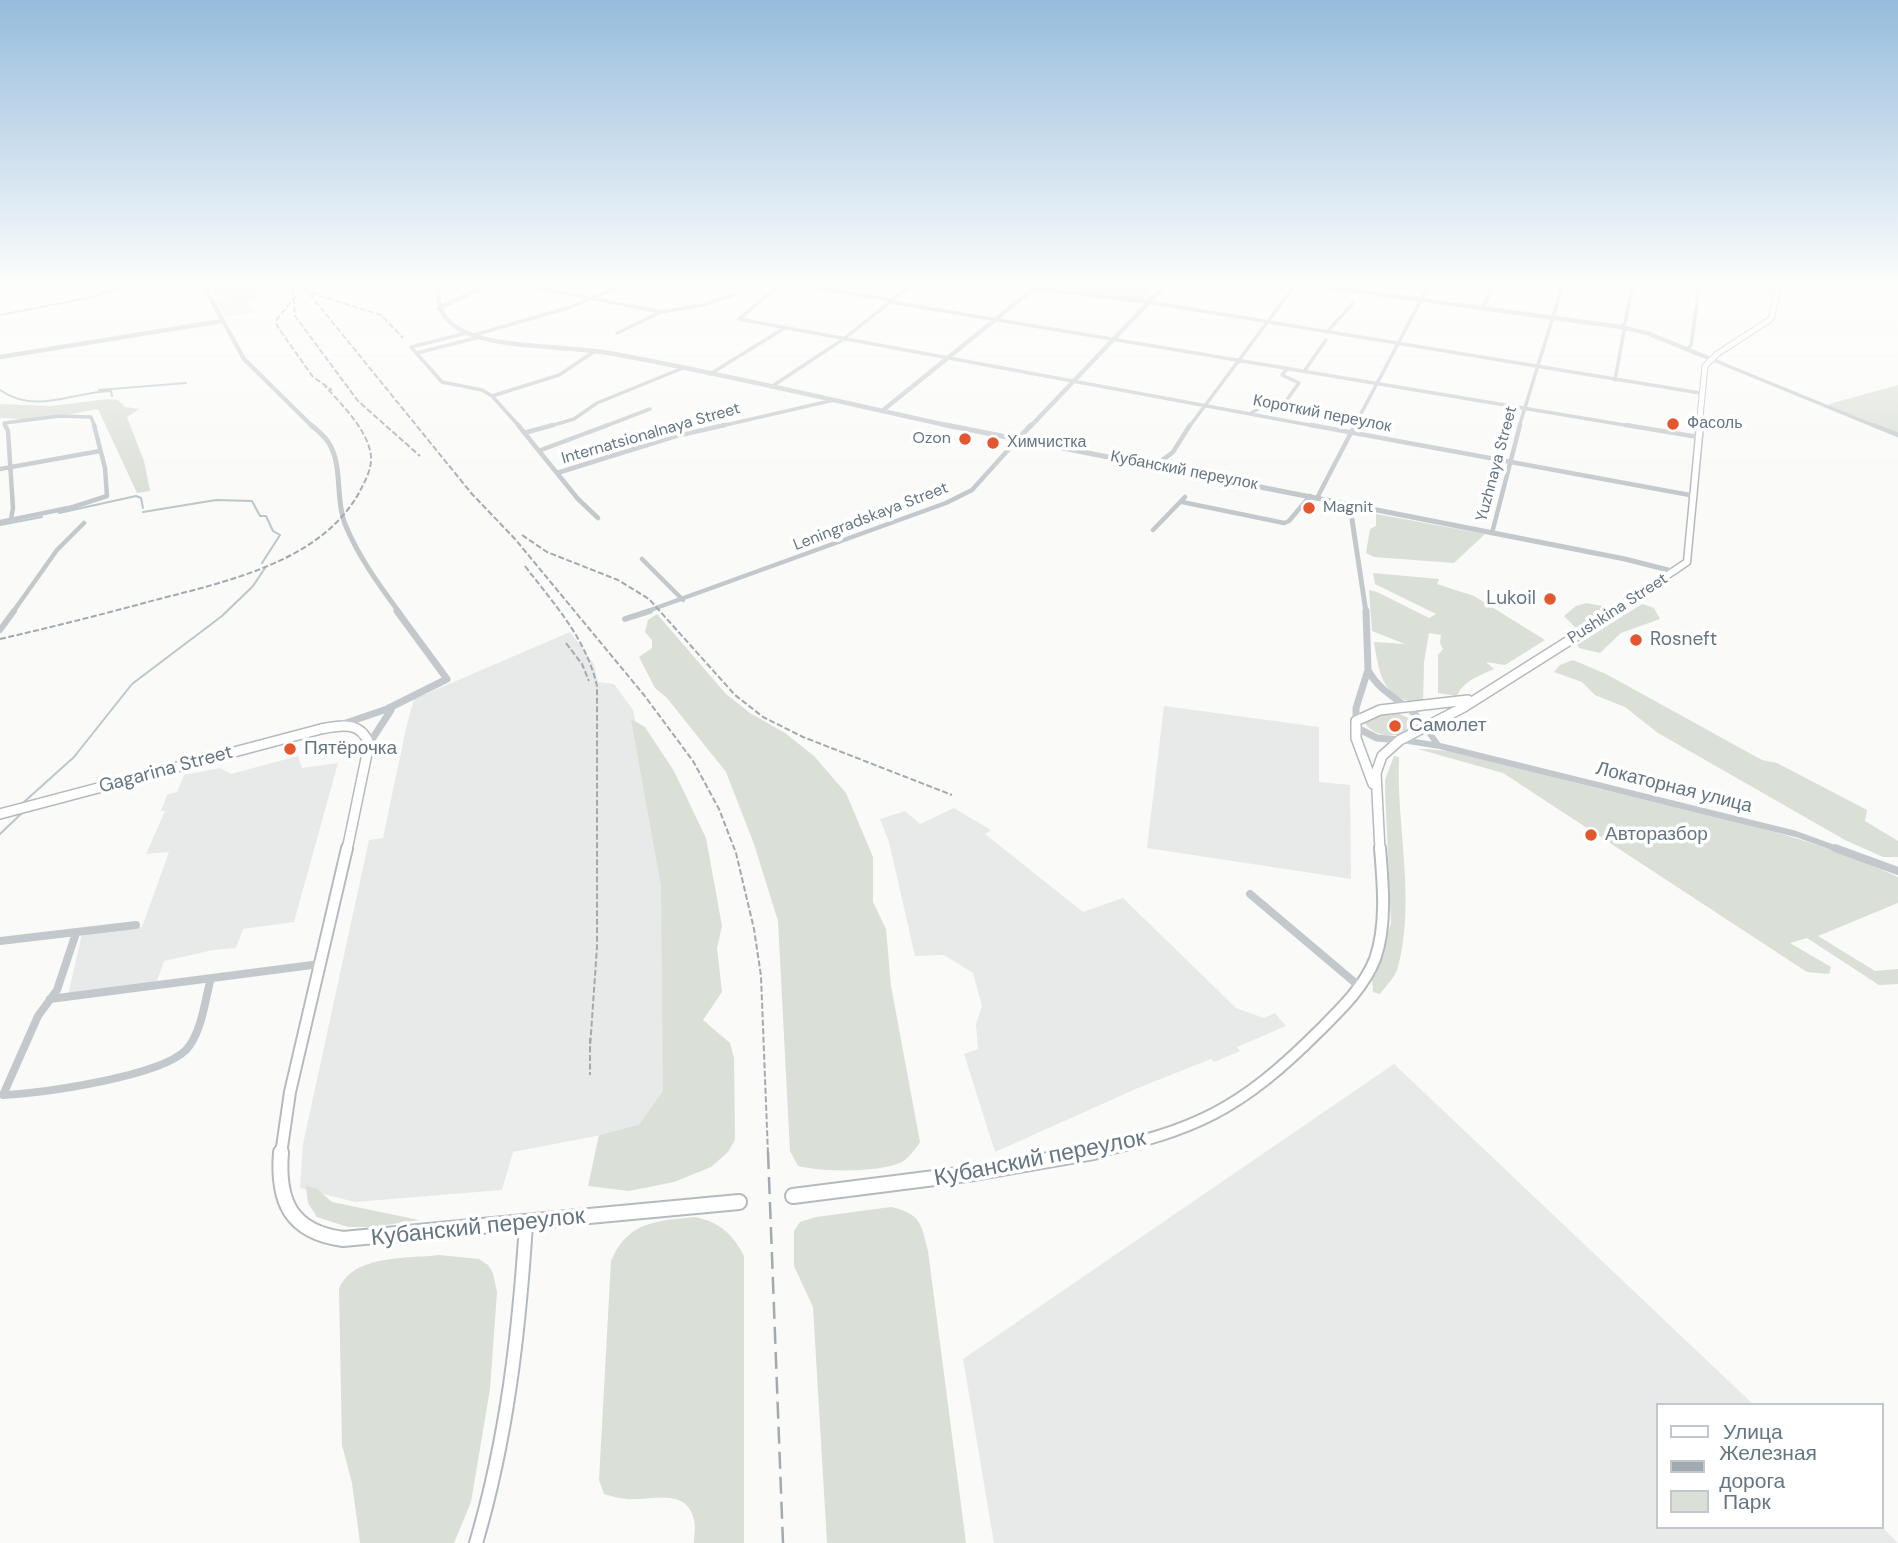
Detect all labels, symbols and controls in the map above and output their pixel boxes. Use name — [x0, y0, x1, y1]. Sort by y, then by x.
street label: Короткий переулок — [1251, 391, 1393, 437]
street label: Internatsionalnaya Street — [559, 399, 743, 469]
street label: Yuzhnaya Street — [1472, 404, 1522, 524]
place label: Фасоль — [1687, 414, 1742, 434]
marker: Фасоль — [1665, 416, 1681, 432]
place label: Ozon — [913, 429, 951, 449]
marker: Ozon — [957, 431, 973, 447]
place label: Химчистка — [1007, 433, 1086, 453]
marker: Химчистка — [985, 435, 1001, 451]
street label: Кубанский переулок — [1109, 447, 1259, 495]
street label: Leningradskaya Street — [791, 479, 951, 555]
place label: Magnit — [1323, 498, 1373, 518]
marker: Magnit — [1301, 500, 1317, 516]
street label: Pushkina Street — [1565, 570, 1671, 648]
place label: Lukoil — [1486, 588, 1536, 610]
marker: Lukoil — [1542, 591, 1558, 607]
place label: Rosneft — [1650, 629, 1717, 651]
marker: Rosneft — [1628, 632, 1644, 648]
place label: Самолет — [1409, 715, 1486, 737]
marker: Самолет — [1387, 718, 1403, 734]
place label: Пятёрочка — [304, 738, 397, 760]
street label: Gagarina Street — [97, 741, 235, 799]
marker: Пятёрочка — [282, 741, 298, 757]
street label: Локаторная улица — [1594, 758, 1754, 818]
place label: Авторазбор — [1605, 824, 1708, 846]
marker: Авторазбор — [1583, 827, 1599, 843]
street label: Кубанский переулок — [932, 1125, 1148, 1193]
street label: Кубанский переулок — [370, 1203, 586, 1253]
legend — [1657, 1403, 1884, 1529]
text: Улица — [1723, 1418, 1783, 1446]
text: Железная дорога — [1719, 1439, 1817, 1495]
text: Парк — [1723, 1488, 1771, 1516]

